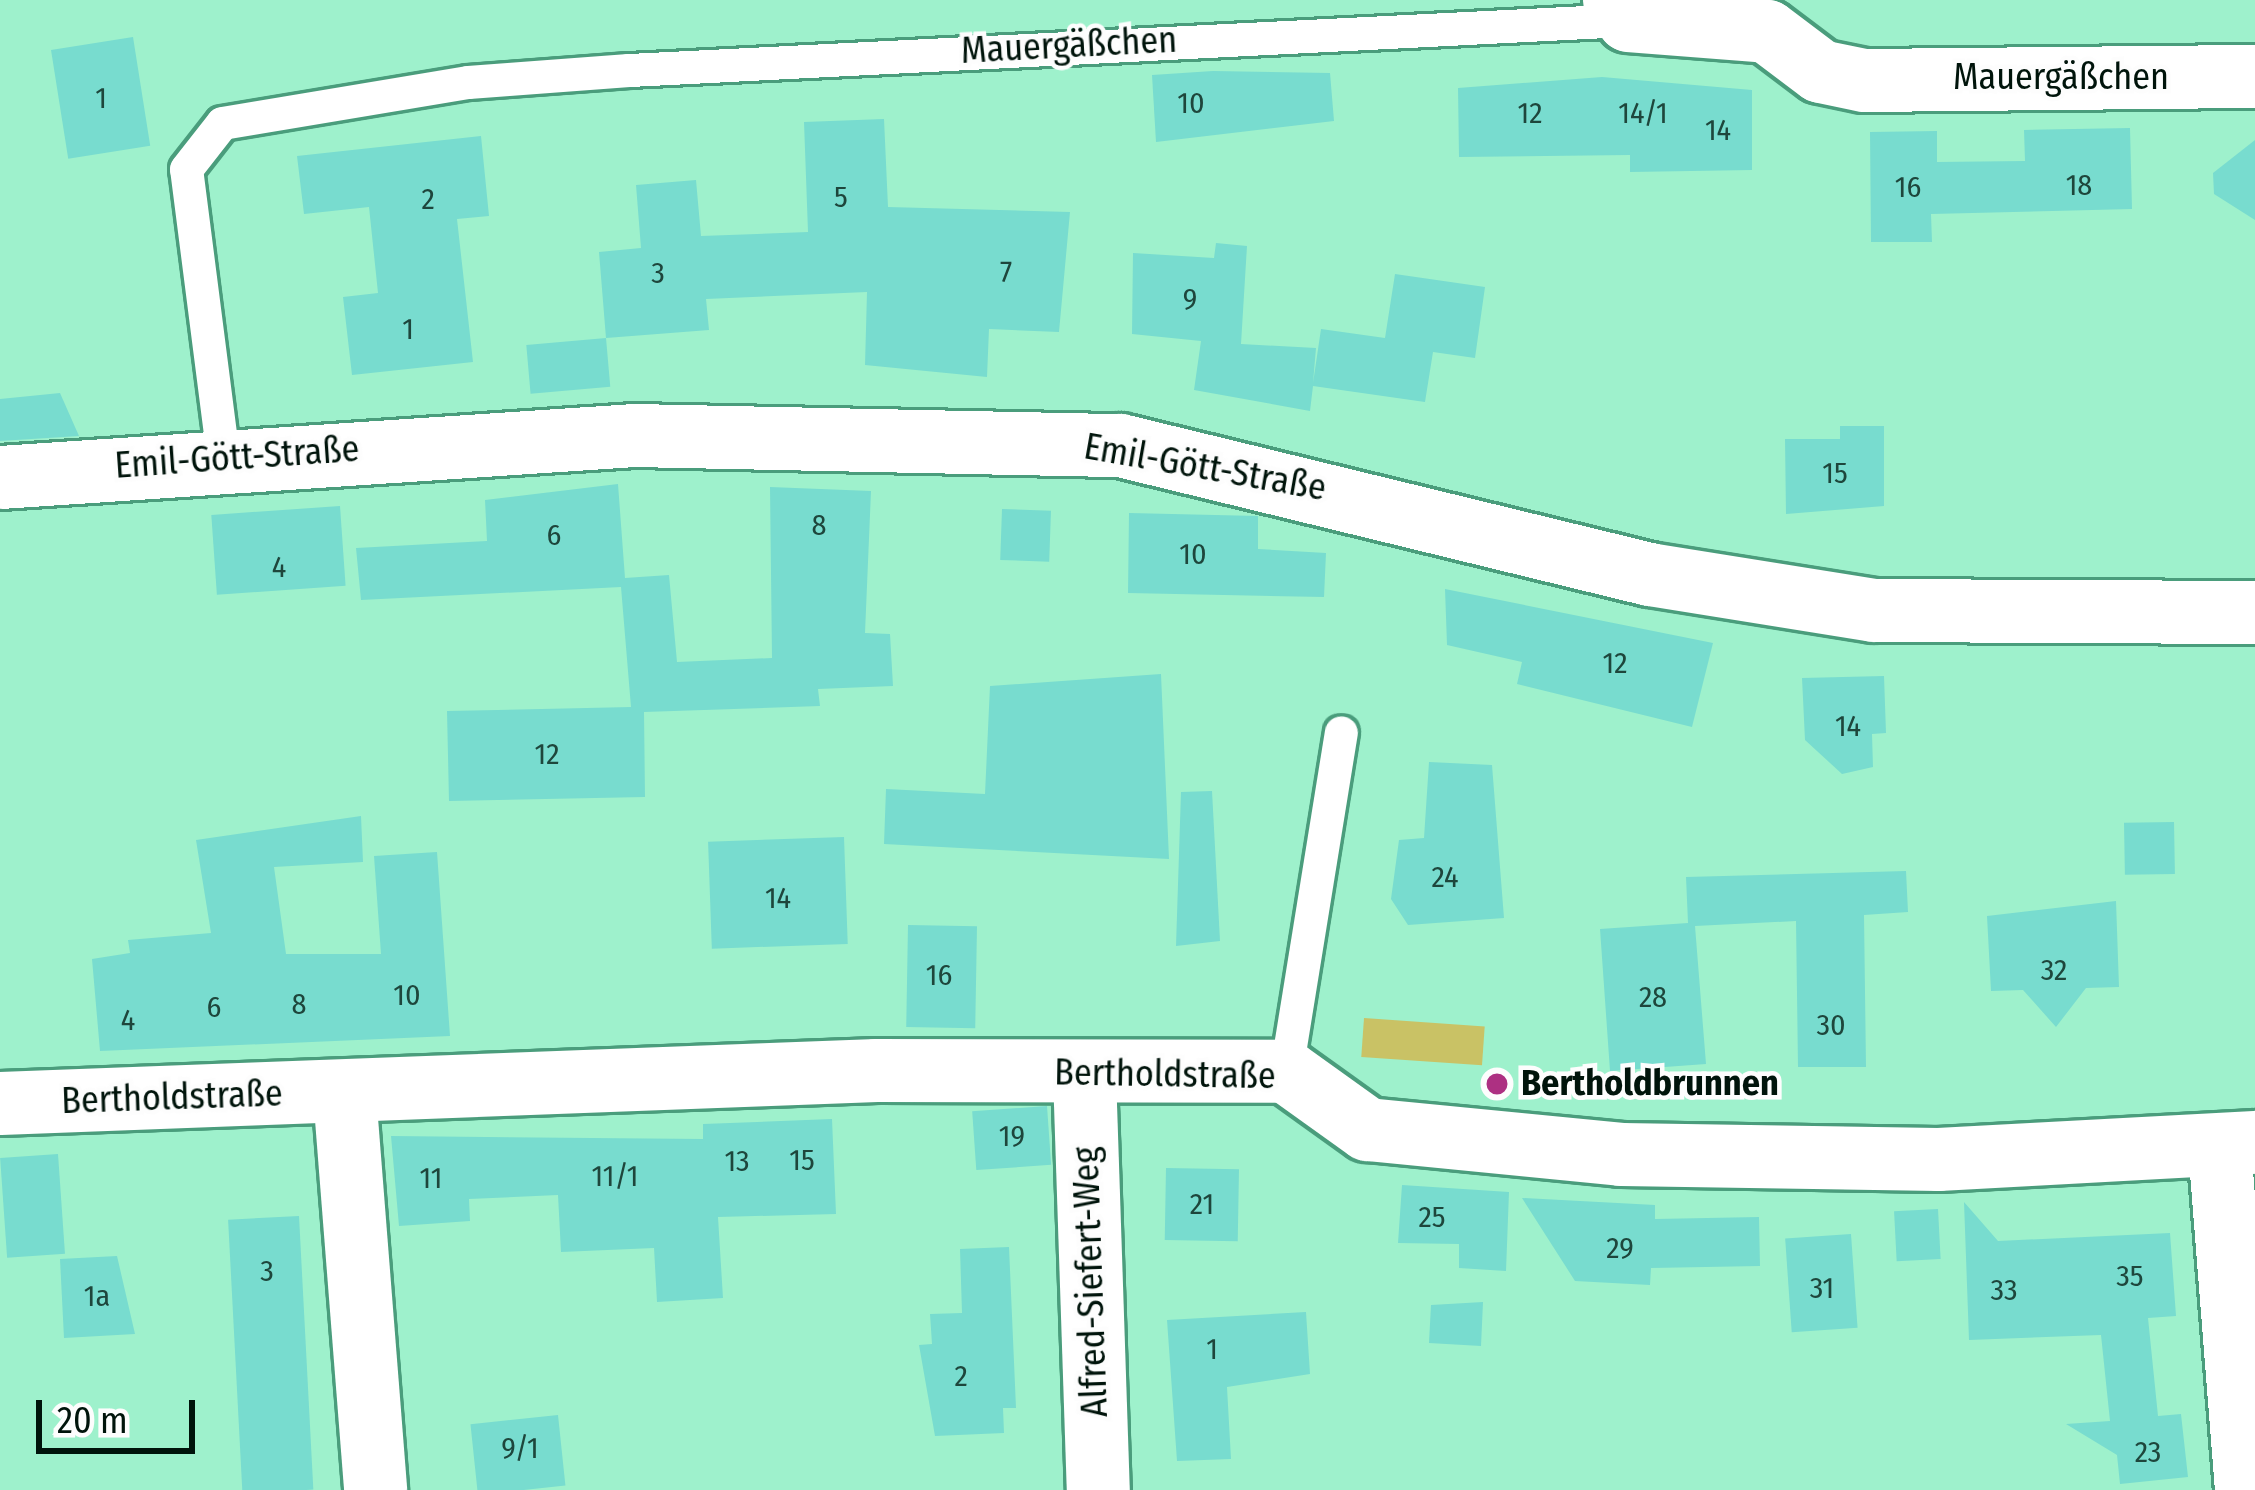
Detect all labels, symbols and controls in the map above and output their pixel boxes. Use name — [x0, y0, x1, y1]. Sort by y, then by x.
street label: Mauergäßchen — [960, 19, 1178, 73]
street label: Mauergäßchen — [1953, 56, 2169, 100]
house number: 1 — [95, 80, 107, 116]
house number: 10 — [1177, 85, 1205, 121]
house number: 12 — [1518, 95, 1542, 131]
house number: 14/1 — [1618, 95, 1668, 131]
house number: 14 — [1705, 112, 1731, 148]
house number: 18 — [2066, 167, 2092, 203]
house number: 16 — [1895, 169, 1921, 205]
house number: 5 — [834, 179, 848, 215]
house number: 2 — [421, 181, 435, 217]
house number: 7 — [1000, 254, 1012, 290]
house number: 3 — [651, 255, 665, 291]
house number: 9 — [1183, 281, 1197, 317]
house number: 1 — [402, 311, 414, 347]
street label: Emil-Gött-Straße — [1081, 425, 1329, 511]
street label: Emil-Gött-Straße — [113, 428, 361, 488]
house number: 15 — [1822, 455, 1848, 491]
house number: 8 — [812, 507, 826, 543]
house number: 6 — [547, 517, 561, 553]
house number: 10 — [1179, 536, 1207, 572]
house number: 4 — [272, 549, 286, 585]
house number: 12 — [1603, 645, 1627, 681]
house number: 14 — [1835, 708, 1861, 744]
house number: 12 — [535, 736, 559, 772]
house number: 24 — [1431, 859, 1459, 895]
house number: 14 — [765, 880, 791, 916]
house number: 32 — [2041, 952, 2067, 988]
house number: 16 — [926, 957, 952, 993]
house number: 10 — [393, 977, 421, 1013]
house number: 28 — [1639, 979, 1667, 1015]
house number: 8 — [292, 986, 306, 1022]
house number: 6 — [207, 989, 221, 1025]
house number: 4 — [121, 1002, 135, 1038]
house number: 30 — [1816, 1007, 1846, 1043]
street label: Bertholdstraße — [1054, 1051, 1276, 1099]
place label: Bertholdbrunnen — [1521, 1062, 1779, 1106]
marker: Bertholdbrunnen — [1484, 1071, 1510, 1097]
street label: Bertholdstraße — [61, 1073, 283, 1123]
house number: 19 — [999, 1118, 1025, 1154]
house number: 15 — [789, 1142, 815, 1178]
house number: 13 — [724, 1143, 750, 1179]
street label: Alfred-Siefert-Weg — [1065, 1146, 1117, 1418]
house number: 11/1 — [592, 1158, 638, 1194]
house number: 11 — [420, 1160, 442, 1196]
house number: 21 — [1190, 1186, 1214, 1222]
house number: 25 — [1419, 1199, 1445, 1235]
house number: 29 — [1606, 1230, 1634, 1266]
house number: 3 — [260, 1253, 274, 1289]
house number: 35 — [2116, 1258, 2144, 1294]
house number: 31 — [1810, 1270, 1834, 1306]
house number: 33 — [1990, 1272, 2018, 1308]
house number: 1a — [84, 1278, 110, 1314]
house number: 1 — [1206, 1331, 1218, 1367]
house number: 2 — [954, 1358, 968, 1394]
scale bar — [42, 1376, 201, 1450]
text: 20 m — [57, 1399, 128, 1443]
house number: 9/1 — [501, 1430, 539, 1466]
house number: 23 — [2135, 1434, 2161, 1470]

